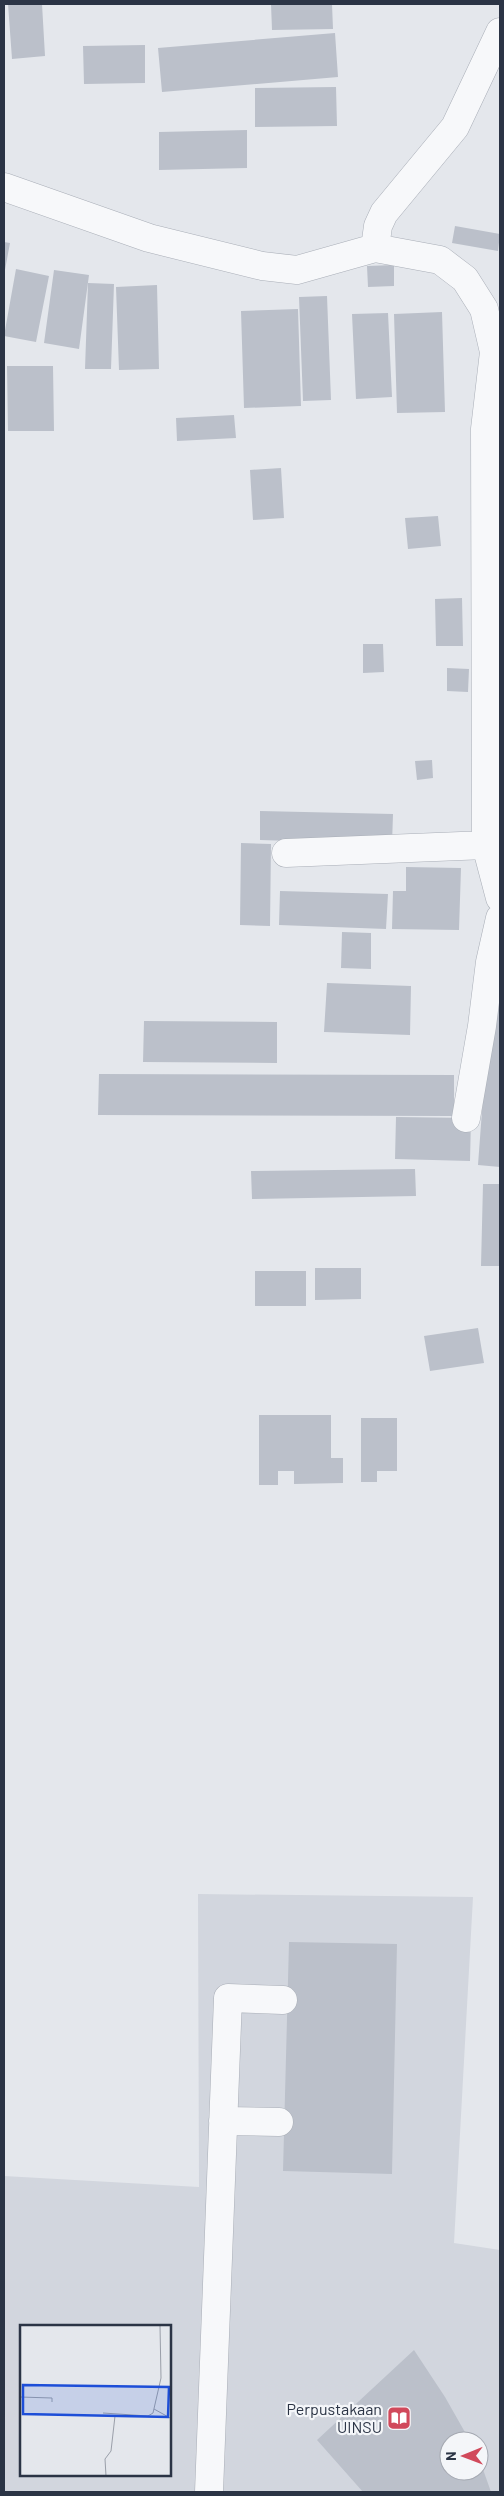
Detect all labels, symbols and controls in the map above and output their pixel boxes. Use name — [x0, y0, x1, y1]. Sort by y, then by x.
inset map — [20, 2325, 171, 2476]
place label: Perpustakaan UINSU — [287, 2399, 382, 2436]
library icon: Perpustakaan UINSU — [386, 2405, 412, 2431]
north arrow — [439, 2431, 489, 2481]
text: N — [442, 2451, 459, 2461]

